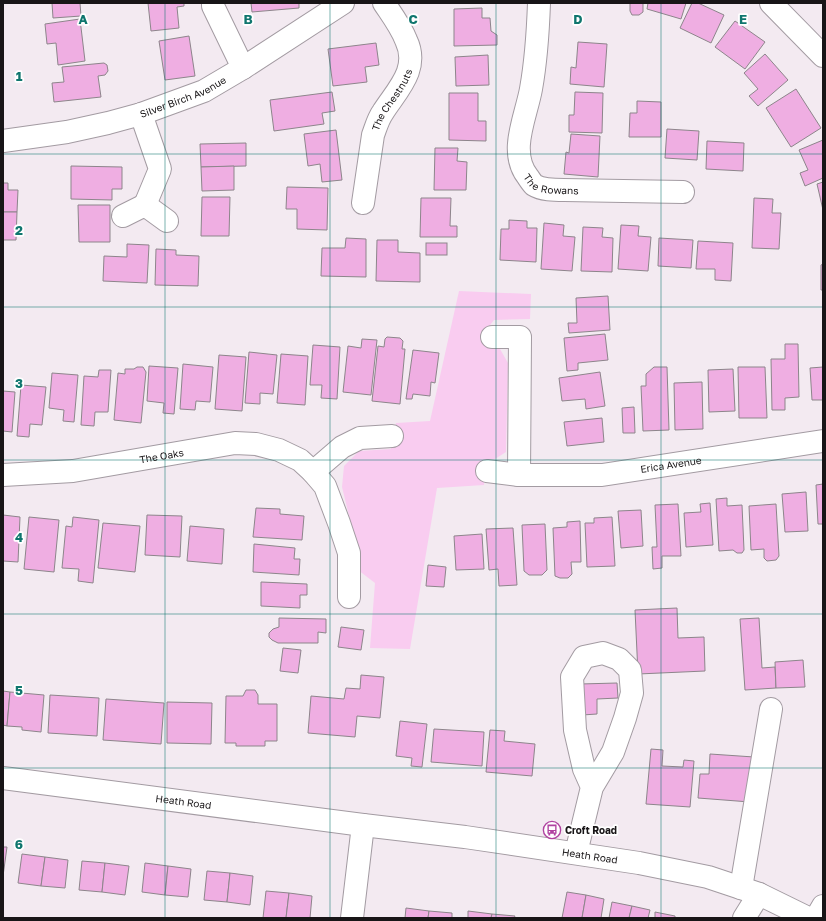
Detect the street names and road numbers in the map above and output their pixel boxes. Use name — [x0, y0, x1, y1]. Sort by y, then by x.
street label: The Chestnuts — [369, 67, 414, 132]
street label: Silver Birch Avenue — [138, 73, 228, 120]
street label: The Rowans — [521, 171, 579, 196]
street label: The Oaks — [139, 446, 185, 465]
street label: Erica Avenue — [640, 454, 703, 475]
street label: Heath Road — [155, 792, 212, 811]
street label: Heath Road — [561, 846, 619, 866]

